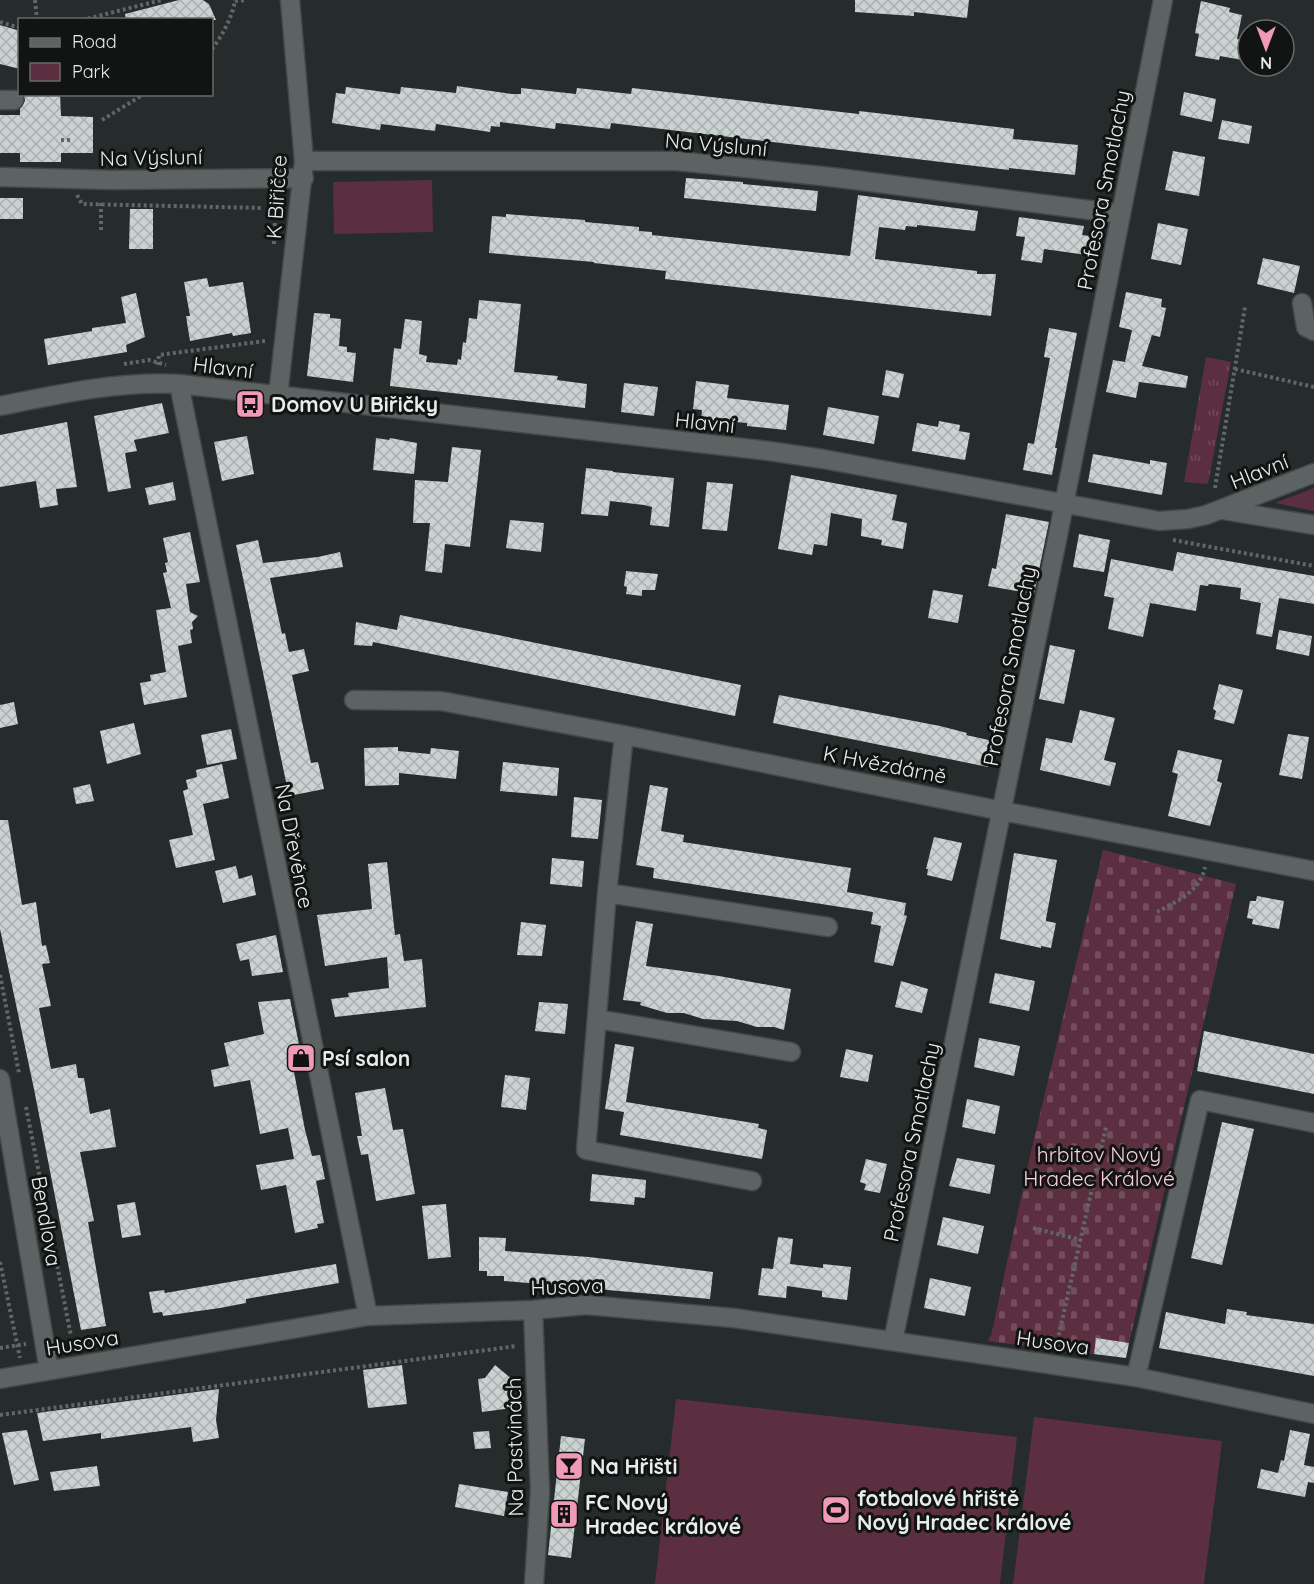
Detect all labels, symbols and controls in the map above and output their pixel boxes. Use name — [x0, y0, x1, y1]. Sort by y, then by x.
legend — [18, 18, 213, 96]
north arrow — [1236, 18, 1296, 78]
text: Road — [72, 30, 117, 53]
text: N — [1260, 53, 1272, 73]
text: Park — [72, 60, 110, 83]
street label: Profesora Smotlachy — [1071, 88, 1135, 292]
street label: Na Výsluní — [664, 127, 769, 161]
street label: Na Výsluní — [99, 143, 203, 171]
street label: K Biřičce — [260, 154, 292, 240]
street label: Hlavní — [192, 350, 255, 384]
bus stop icon: Domov U Biřičky — [234, 388, 266, 420]
place label: Domov U Biřičky — [271, 391, 438, 417]
street label: Hlavní — [674, 406, 737, 438]
street label: Hlavní — [1226, 447, 1292, 494]
street label: Profesora Smotlachy — [977, 564, 1041, 768]
street label: K Hvězdárně — [821, 739, 949, 789]
street label: Na Dřevěnce — [270, 781, 320, 911]
street label: Profesora Smotlachy — [877, 1040, 945, 1244]
shop icon: Psí salon — [285, 1042, 317, 1074]
place label: Psí salon — [322, 1045, 410, 1071]
park label: hrbitov Nový Hradec Králové — [1023, 1141, 1175, 1191]
street label: Bendlova — [26, 1174, 68, 1268]
street label: Husova — [530, 1272, 604, 1300]
street label: Husova — [44, 1323, 120, 1361]
street label: Husova — [1015, 1324, 1091, 1360]
street label: Na Pastvinách — [500, 1377, 528, 1517]
bar icon: Na Hřišti — [553, 1450, 585, 1482]
place label: Na Hřišti — [590, 1453, 677, 1479]
place label: fotbalové hřiště Nový Hradec králové — [857, 1485, 1072, 1535]
place label: FC Nový Hradec králové — [585, 1489, 741, 1539]
sports icon: fotbalové hřiště Nový Hradec králové — [820, 1494, 852, 1526]
building icon: FC Nový Hradec králové — [548, 1498, 580, 1530]

